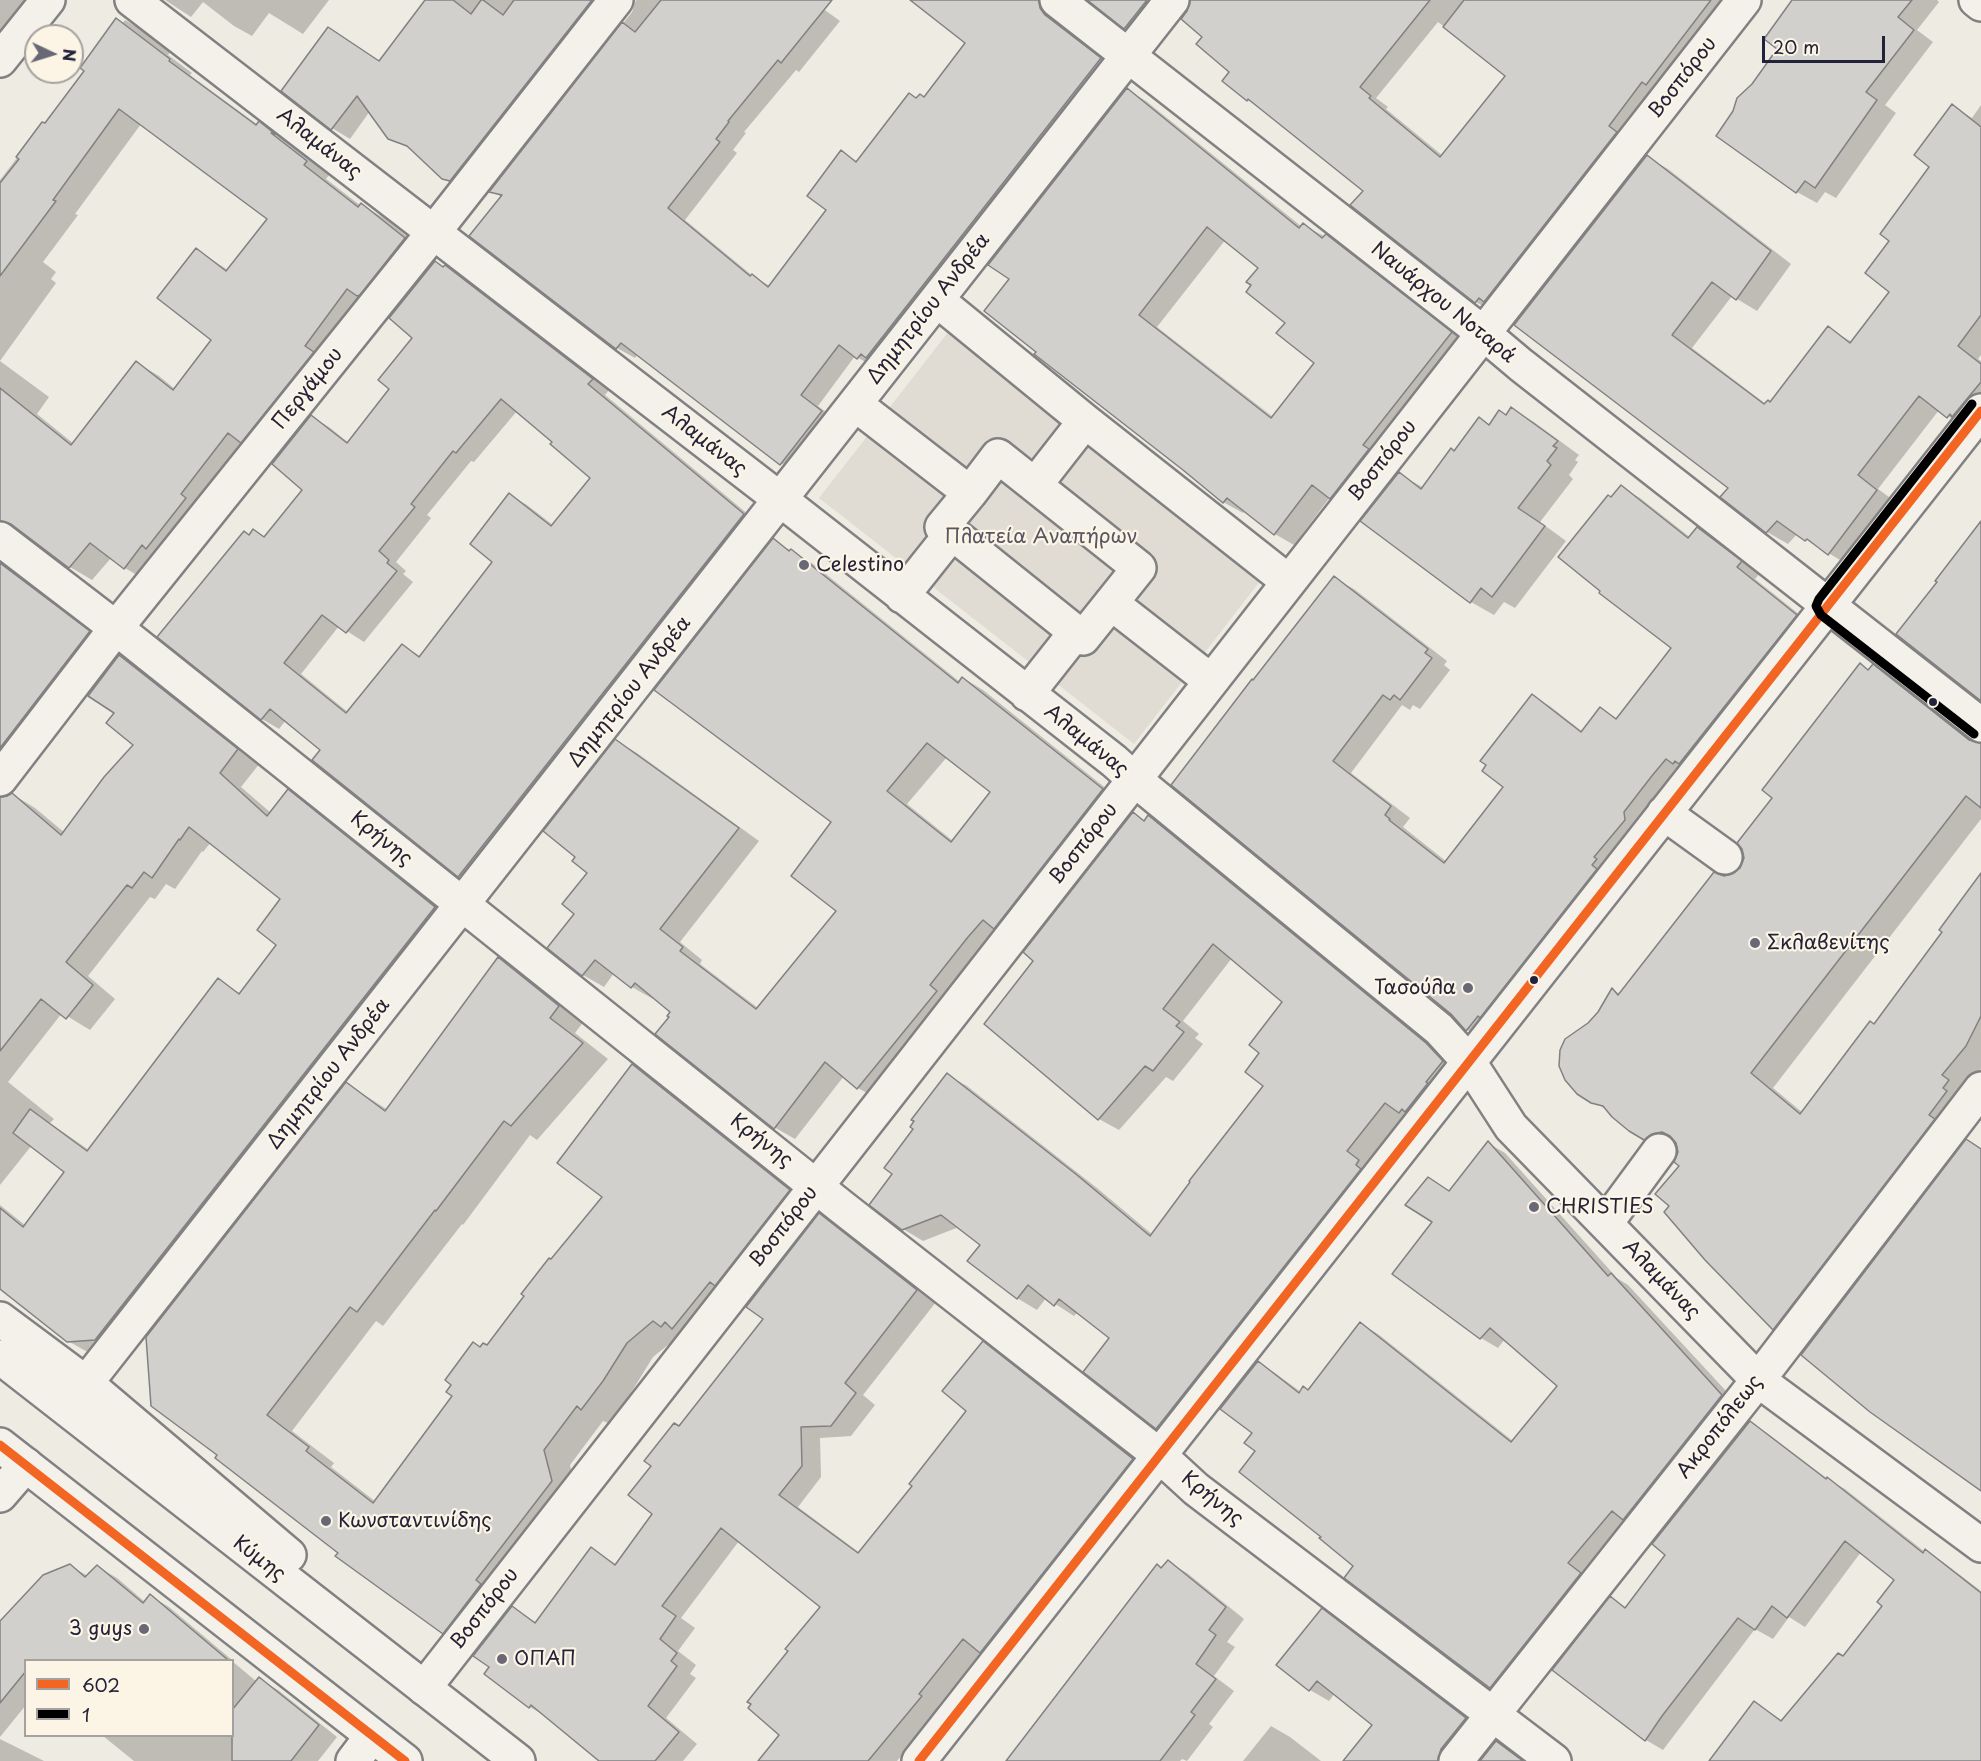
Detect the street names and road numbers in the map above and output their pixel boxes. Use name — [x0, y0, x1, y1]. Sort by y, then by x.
street label: Βοσπόρου — [1644, 32, 1722, 124]
street label: Αλαμάνας — [272, 103, 366, 185]
street label: Δημητρίου Ανδρέα — [863, 229, 995, 389]
street label: Ναυάρχου Νοταρά — [1366, 237, 1520, 369]
street label: Περγάμου — [268, 343, 348, 435]
street label: Αλαμάνας — [657, 400, 751, 482]
street label: Βοσπόρου — [1344, 415, 1422, 507]
street label: Δημητρίου Ανδρέα — [564, 612, 696, 772]
street label: Αλαμάνας — [1039, 700, 1133, 782]
street label: Βοσπόρου — [1045, 798, 1123, 890]
street label: Κρήνης — [345, 807, 417, 871]
street label: Δημητρίου Ανδρέα — [263, 994, 395, 1154]
street label: Κρήνης — [725, 1109, 797, 1173]
street label: Βοσπόρου — [745, 1181, 823, 1273]
street label: Αλαμάνας — [1617, 1235, 1705, 1325]
street label: Ακροπόλεως — [1672, 1371, 1768, 1483]
street label: Κρήνης — [1176, 1467, 1248, 1531]
street label: Κύμης — [228, 1531, 290, 1587]
street label: Βοσπόρου — [446, 1563, 524, 1655]

